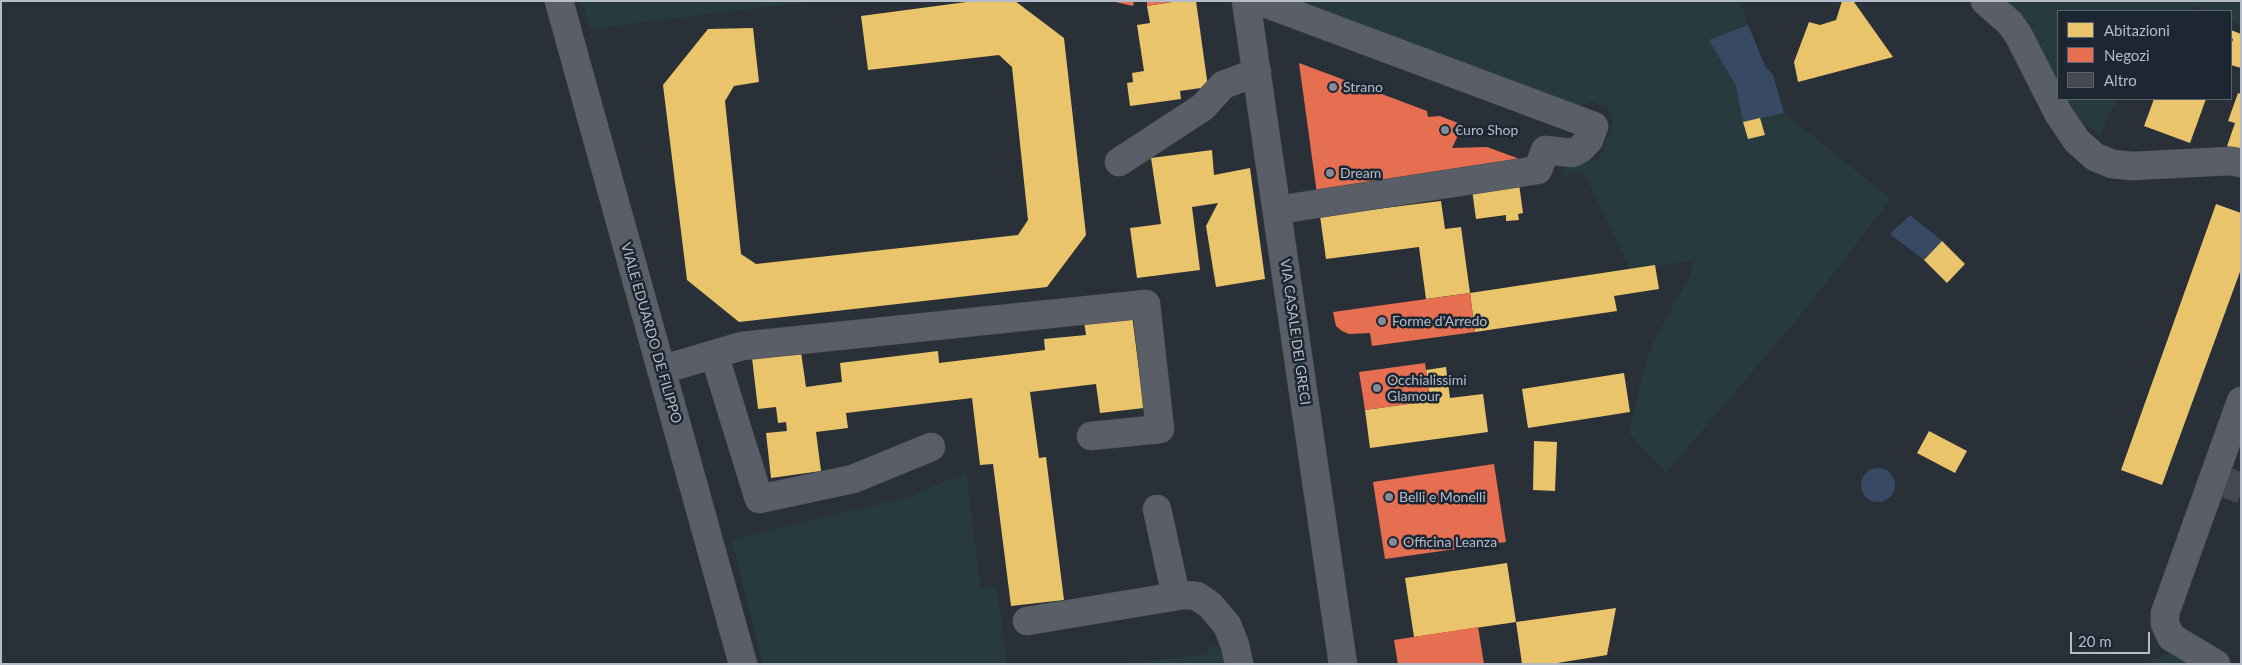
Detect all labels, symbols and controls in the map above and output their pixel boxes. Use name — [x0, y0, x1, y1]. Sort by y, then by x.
legend — [2057, 10, 2232, 100]
text: Abitazioni — [2104, 21, 2170, 39]
text: Negozi — [2104, 46, 2150, 64]
text: Altro — [2104, 71, 2137, 89]
place label: Strano — [1343, 79, 1383, 95]
marker: Strano — [1327, 81, 1339, 93]
place label: €uro Shop — [1455, 122, 1518, 138]
marker: €uro Shop — [1439, 124, 1451, 136]
place label: Dream — [1340, 165, 1381, 181]
marker: Dream — [1324, 167, 1336, 179]
street label: VIALE EDUARDO DE FILIPPO — [617, 241, 685, 425]
street label: VIA CASALE DEI GRECI — [1276, 258, 1314, 406]
place label: Forme d'Arredo — [1392, 313, 1487, 329]
marker: Forme d'Arredo — [1376, 315, 1388, 327]
place label: Occhialissimi Glamour — [1387, 372, 1467, 404]
marker: Occhialissimi Glamour — [1371, 382, 1383, 394]
place label: Belli e Monelli — [1399, 489, 1486, 505]
marker: Belli e Monelli — [1383, 491, 1395, 503]
place label: Officina Leanza — [1403, 534, 1497, 550]
marker: Officina Leanza — [1387, 536, 1399, 548]
scale bar — [2072, 622, 2152, 654]
text: 20 m — [2078, 632, 2112, 650]

